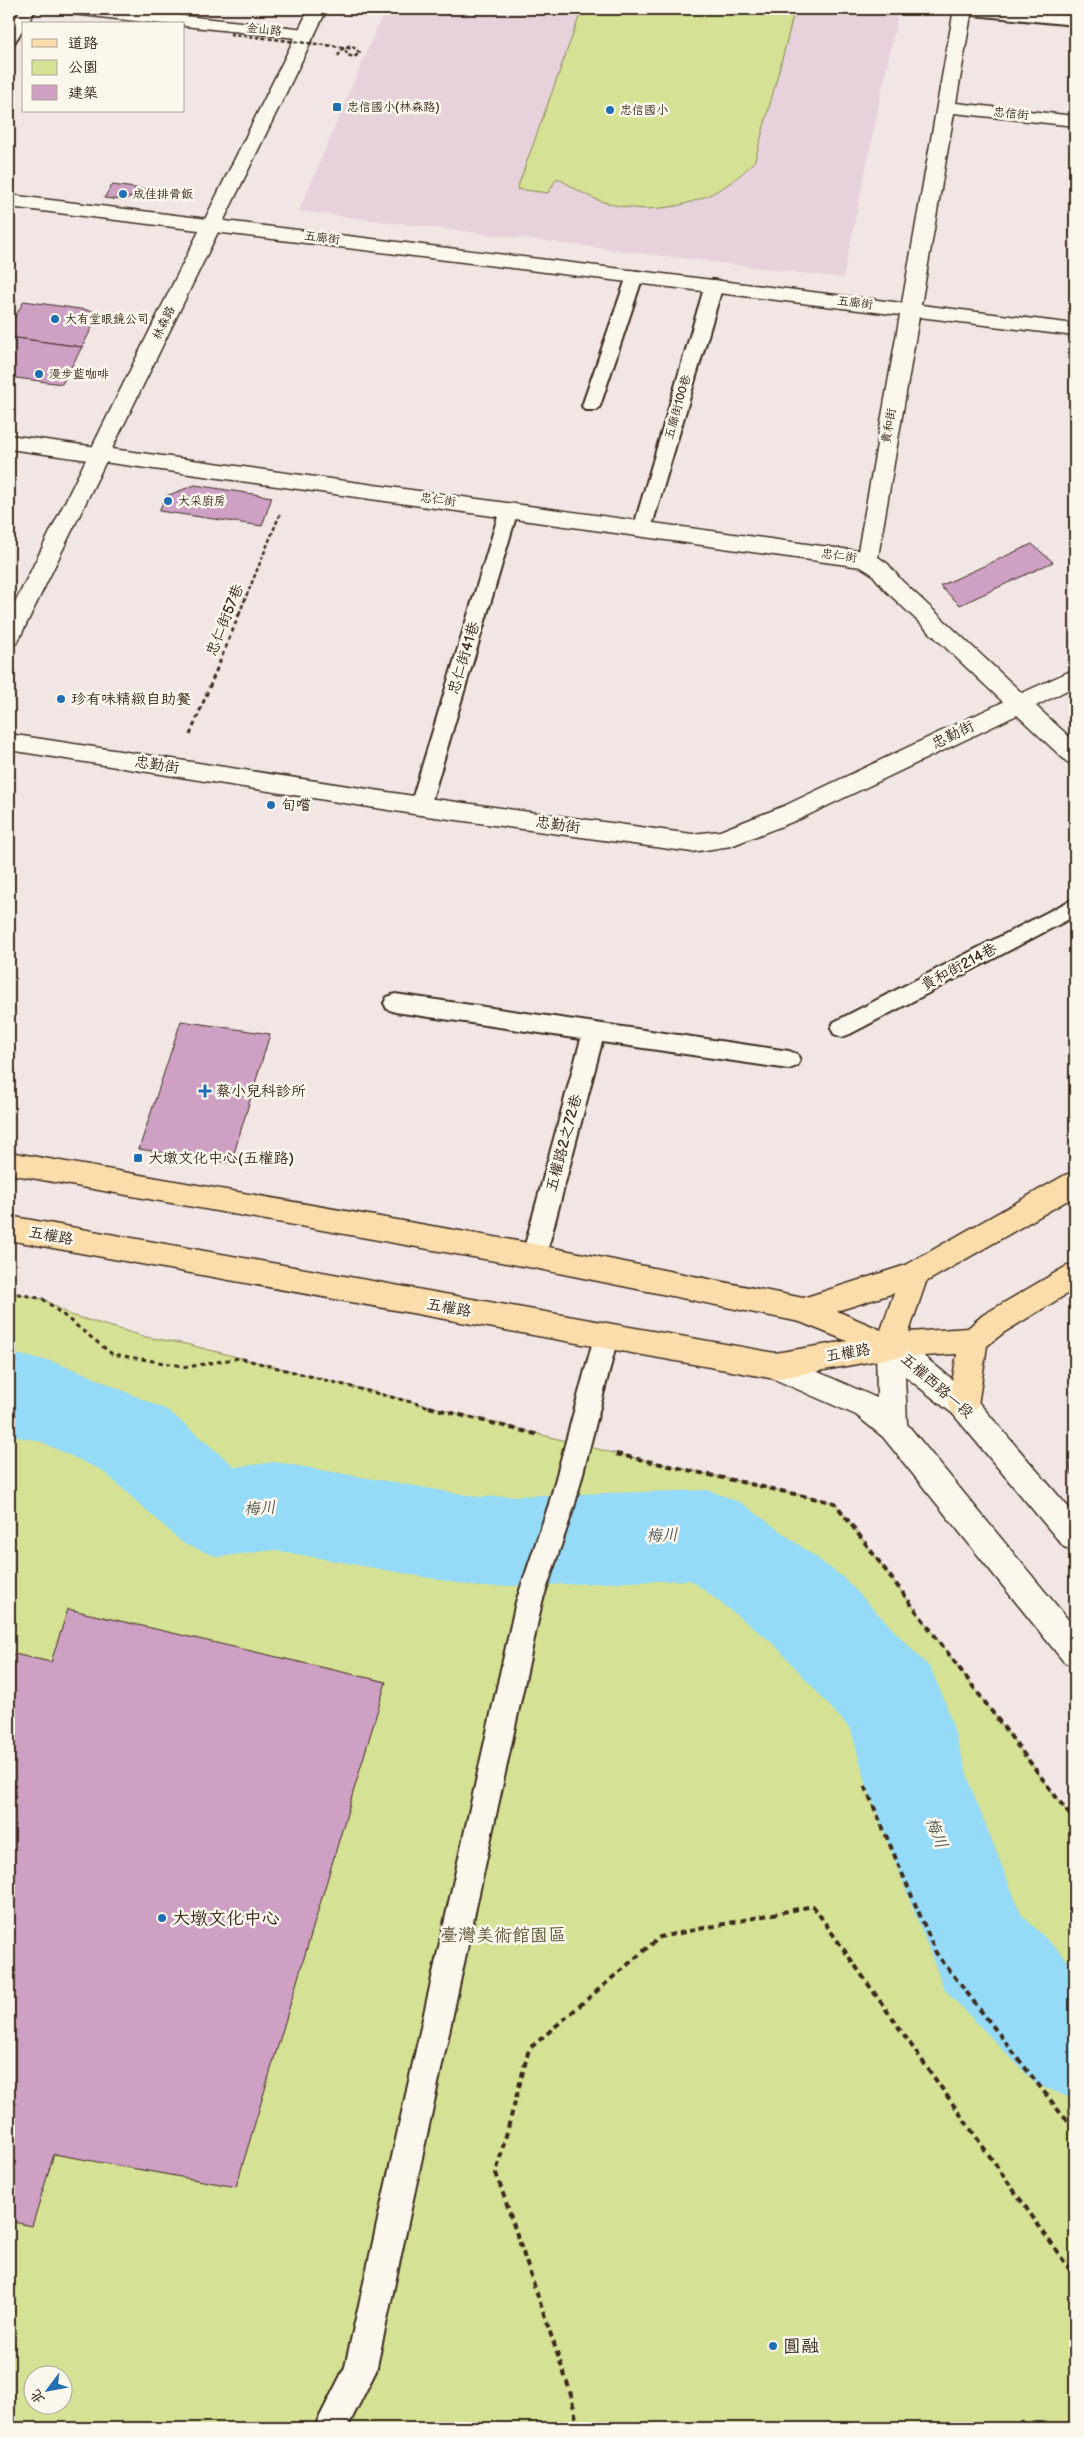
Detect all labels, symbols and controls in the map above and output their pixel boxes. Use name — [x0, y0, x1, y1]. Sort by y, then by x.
street label: 金山路 — [245, 21, 283, 39]
legend — [22, 22, 185, 112]
text: 道路 — [68, 34, 98, 53]
text: 公園 — [68, 58, 98, 77]
text: 建築 — [68, 84, 98, 103]
place label: 忠信國小(林森路) — [347, 100, 440, 115]
marker: 忠信國小(林森路) — [331, 101, 343, 113]
place label: 忠信國小 — [620, 103, 668, 118]
marker: 忠信國小 — [604, 104, 616, 116]
street label: 忠信街 — [992, 105, 1030, 123]
place label: 成佳排骨飯 — [133, 187, 193, 202]
marker: 成佳排骨飯 — [117, 188, 129, 200]
street label: 五廊街 — [303, 228, 341, 248]
street label: 五廊街 — [836, 293, 874, 313]
street label: 林森路 — [149, 304, 179, 342]
place label: 大有堂眼鏡公司 — [65, 312, 149, 327]
marker: 大有堂眼鏡公司 — [49, 313, 61, 325]
place label: 漫步藍咖啡 — [49, 367, 109, 382]
marker: 漫步藍咖啡 — [33, 368, 45, 380]
street label: 五廊街100巷 — [662, 373, 694, 441]
street label: 貴和街 — [878, 407, 900, 445]
street label: 忠仁街 — [419, 490, 457, 510]
place label: 大采廚房 — [178, 494, 226, 509]
marker: 大采廚房 — [162, 495, 174, 507]
street label: 忠仁街 — [820, 546, 858, 566]
street label: 忠仁街57巷 — [202, 581, 248, 659]
street label: 忠仁街41巷 — [444, 619, 484, 697]
place label: 珍有味精緻自助餐 — [71, 690, 191, 709]
marker: 珍有味精緻自助餐 — [55, 693, 67, 705]
street label: 忠勤街 — [929, 717, 977, 753]
street label: 忠勤街 — [133, 752, 181, 778]
place label: 旬嚐 — [281, 796, 311, 815]
marker: 旬嚐 — [265, 799, 277, 811]
street label: 忠勤街 — [534, 812, 582, 838]
street label: 貴和街214巷 — [918, 939, 1000, 995]
place label: 蔡小兒科診所 — [216, 1082, 306, 1101]
marker: 蔡小兒科診所 — [198, 1084, 212, 1098]
street label: 五權路2之72巷 — [542, 1092, 586, 1194]
place label: 大墩文化中心(五權路) — [148, 1149, 294, 1168]
marker: 大墩文化中心(五權路) — [132, 1152, 144, 1164]
street label: 五權路 — [27, 1223, 75, 1249]
street label: 五權路 — [425, 1295, 473, 1321]
street label: 五權路 — [824, 1340, 872, 1366]
street label: 五權西路一段 — [897, 1349, 977, 1423]
water label: 梅川 — [243, 1498, 278, 1520]
water label: 梅川 — [646, 1526, 679, 1546]
water label: 梅川 — [921, 1815, 951, 1852]
place label: 大墩文化中心 — [172, 1908, 280, 1929]
marker: 大墩文化中心 — [156, 1912, 168, 1924]
park label: 臺灣美術館園區 — [440, 1925, 566, 1946]
place label: 圓融 — [783, 2336, 819, 2357]
marker: 圓融 — [767, 2340, 779, 2352]
north arrow — [22, 2364, 72, 2414]
text: 北 — [26, 2386, 48, 2407]

